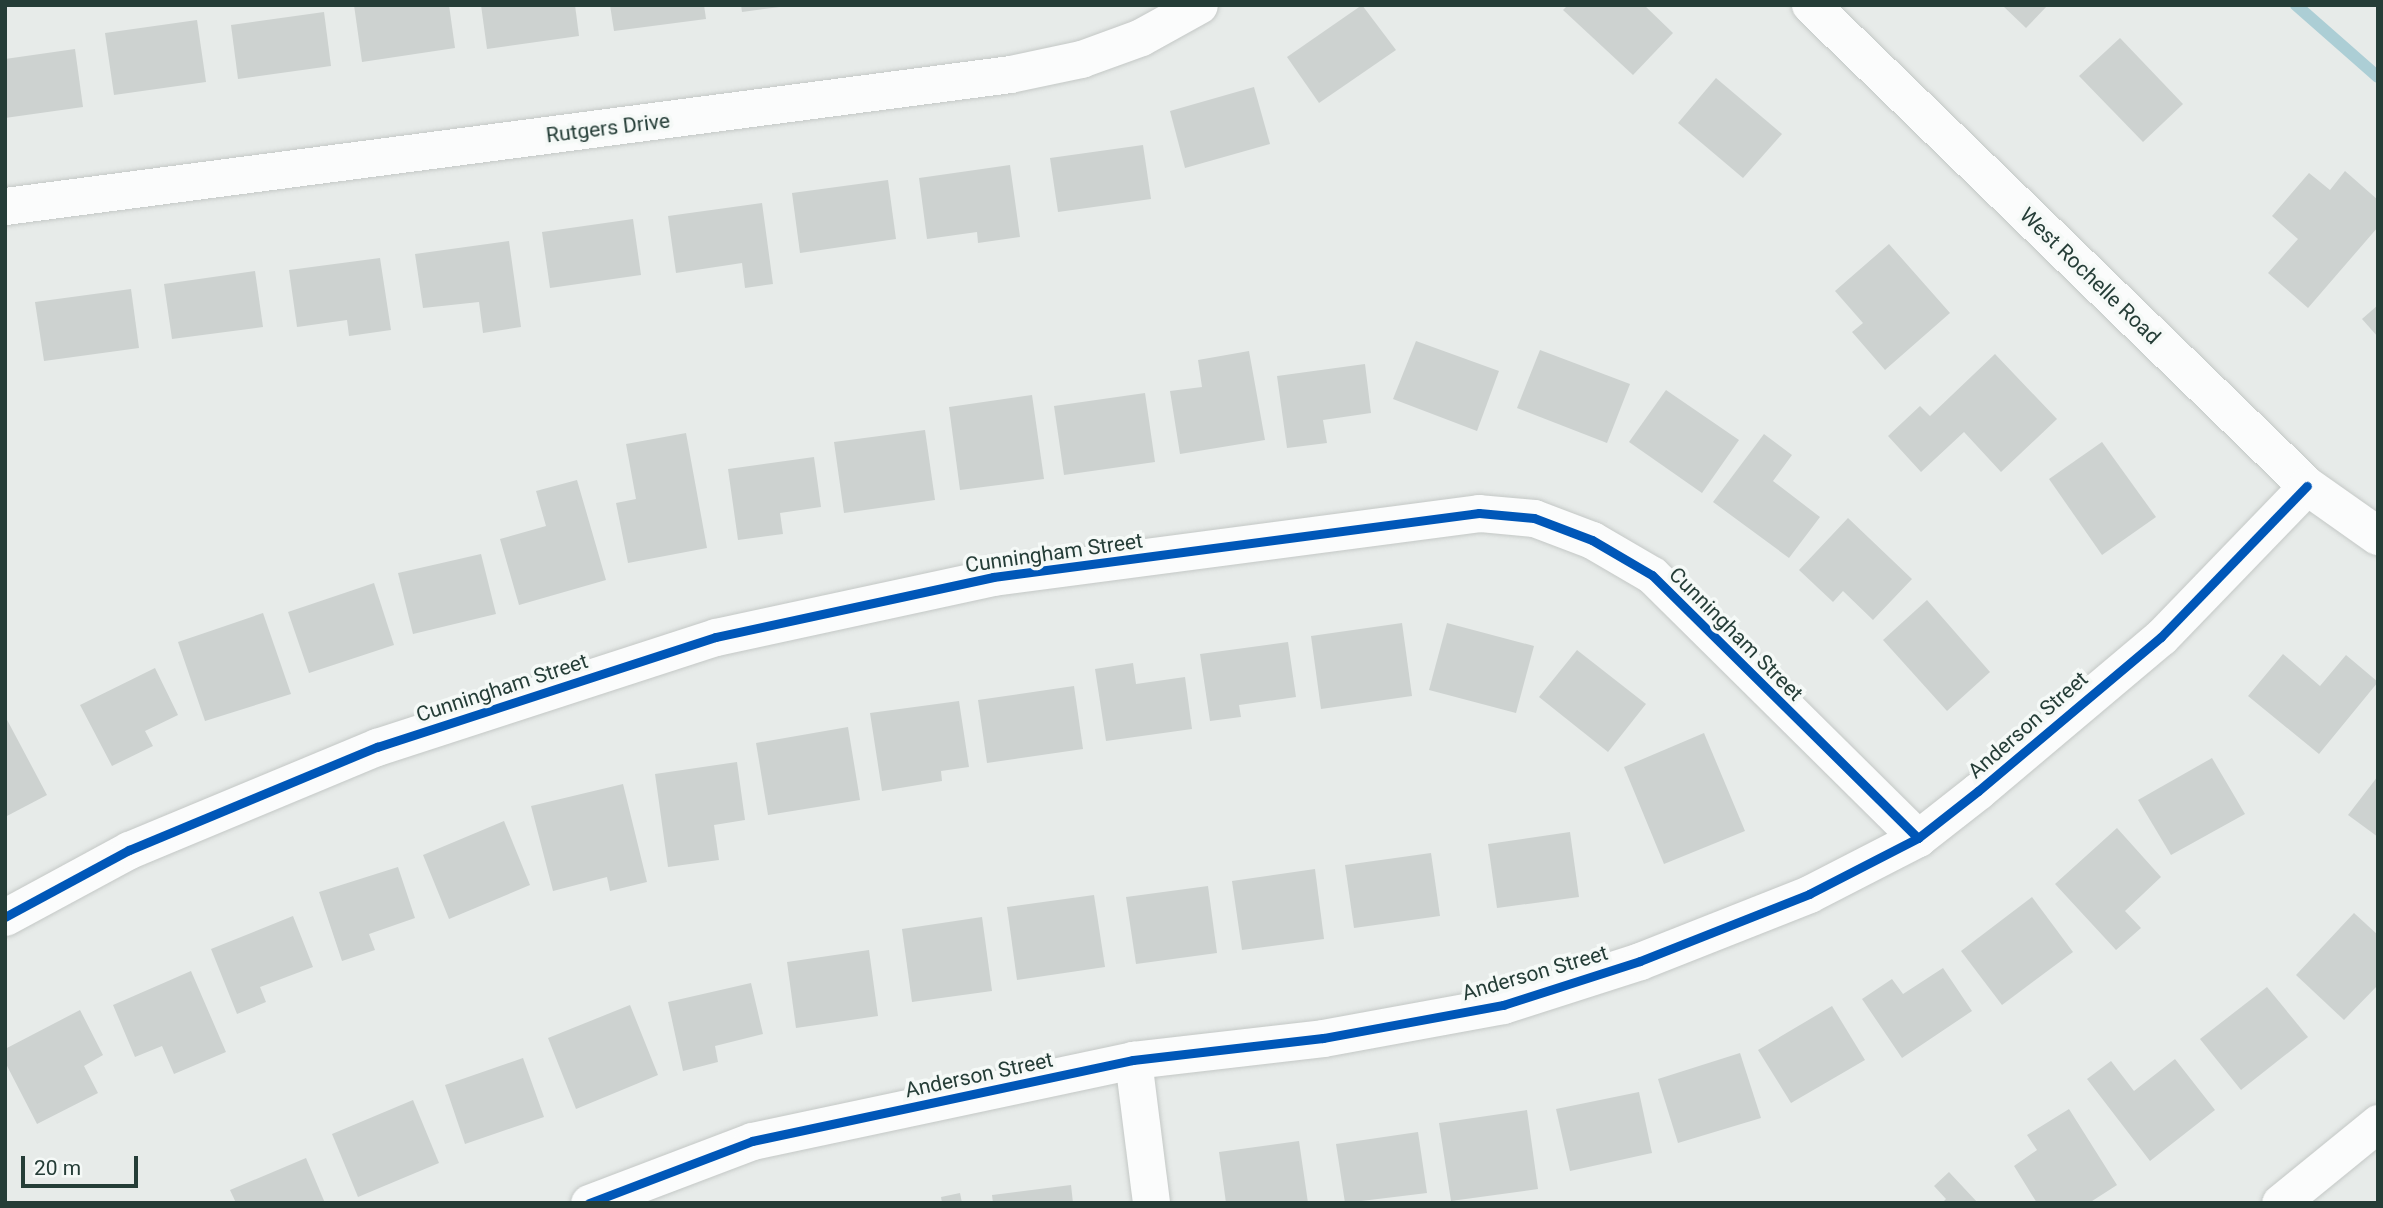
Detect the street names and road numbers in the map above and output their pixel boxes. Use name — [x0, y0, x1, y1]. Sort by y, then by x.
street label: Rutgers Drive — [545, 108, 671, 148]
street label: West Rochelle Road — [2014, 202, 2166, 350]
street label: Cunningham Street — [964, 528, 1144, 578]
street label: Cunningham Street — [1664, 562, 1808, 706]
street label: Cunningham Street — [413, 648, 591, 728]
street label: Anderson Street — [1963, 666, 2093, 784]
street label: Anderson Street — [1459, 940, 1611, 1006]
street label: Anderson Street — [903, 1047, 1055, 1103]

